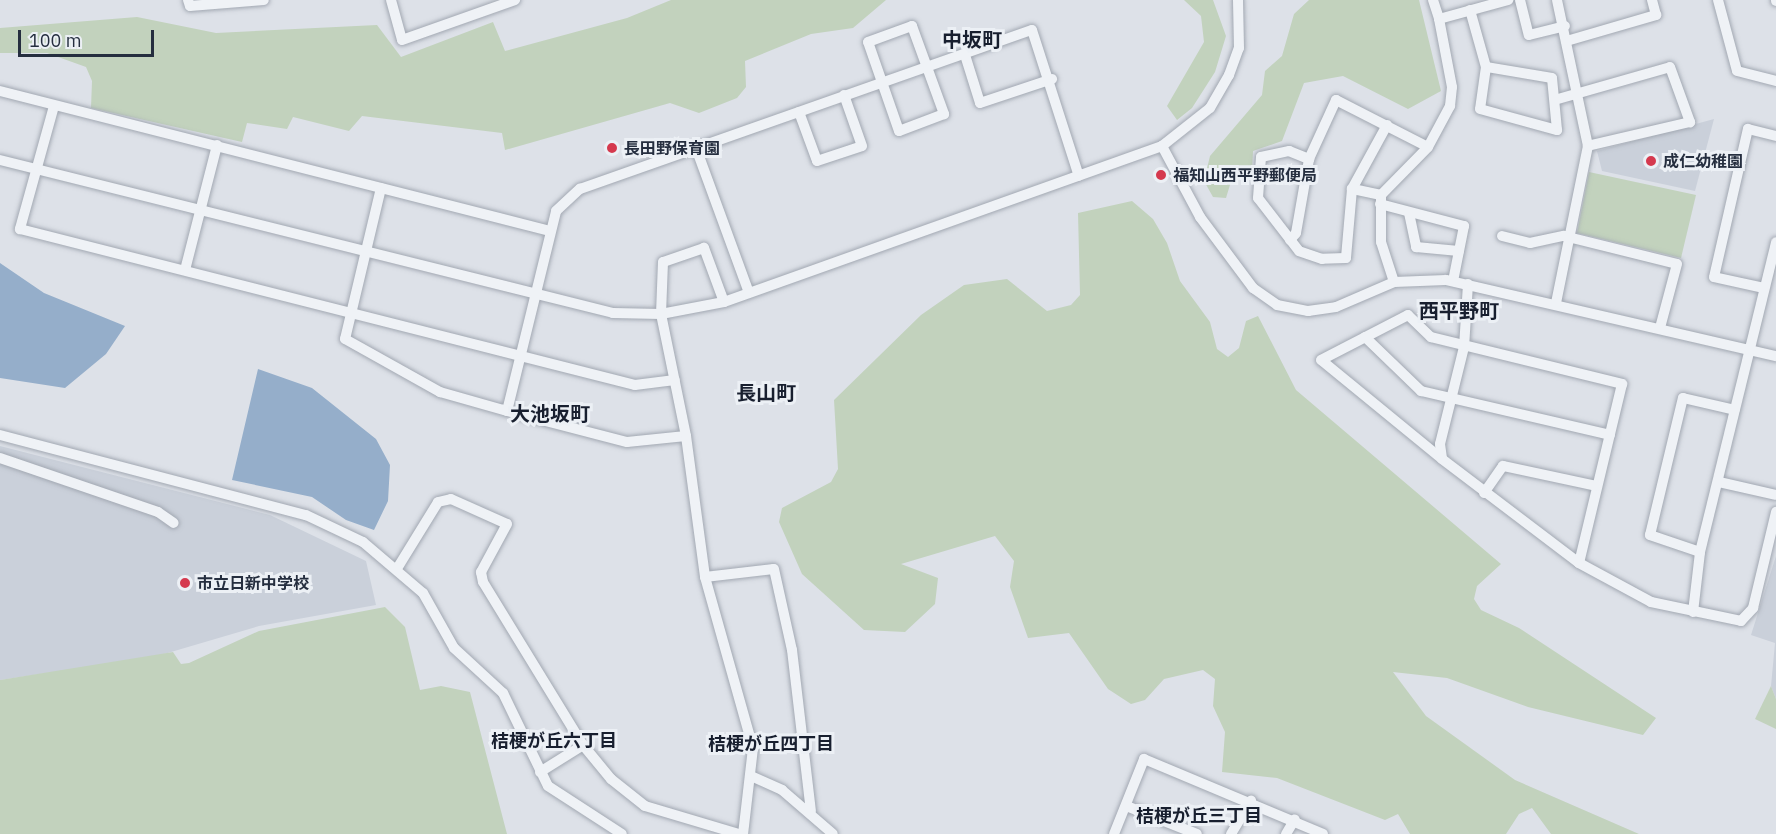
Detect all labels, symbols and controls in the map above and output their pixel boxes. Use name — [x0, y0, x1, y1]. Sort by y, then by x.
scale bar — [21, 18, 158, 56]
district label: 中坂町 — [942, 27, 1002, 51]
text: 100 m — [29, 29, 81, 52]
place label: 長田野保育園 — [624, 138, 720, 158]
marker: 長田野保育園 — [605, 141, 619, 155]
place label: 成仁幼稚園 — [1663, 151, 1743, 171]
marker: 成仁幼稚園 — [1644, 154, 1658, 168]
place label: 福知山西平野郵便局 — [1173, 165, 1317, 185]
marker: 福知山西平野郵便局 — [1154, 168, 1168, 182]
district label: 西平野町 — [1419, 298, 1499, 322]
district label: 長山町 — [736, 380, 796, 404]
district label: 大池坂町 — [510, 401, 590, 425]
place label: 市立日新中学校 — [197, 573, 309, 593]
marker: 市立日新中学校 — [178, 576, 192, 590]
district label: 桔梗が丘六丁目 — [491, 730, 617, 752]
district label: 桔梗が丘四丁目 — [708, 733, 834, 755]
district label: 桔梗が丘三丁目 — [1136, 805, 1262, 827]

